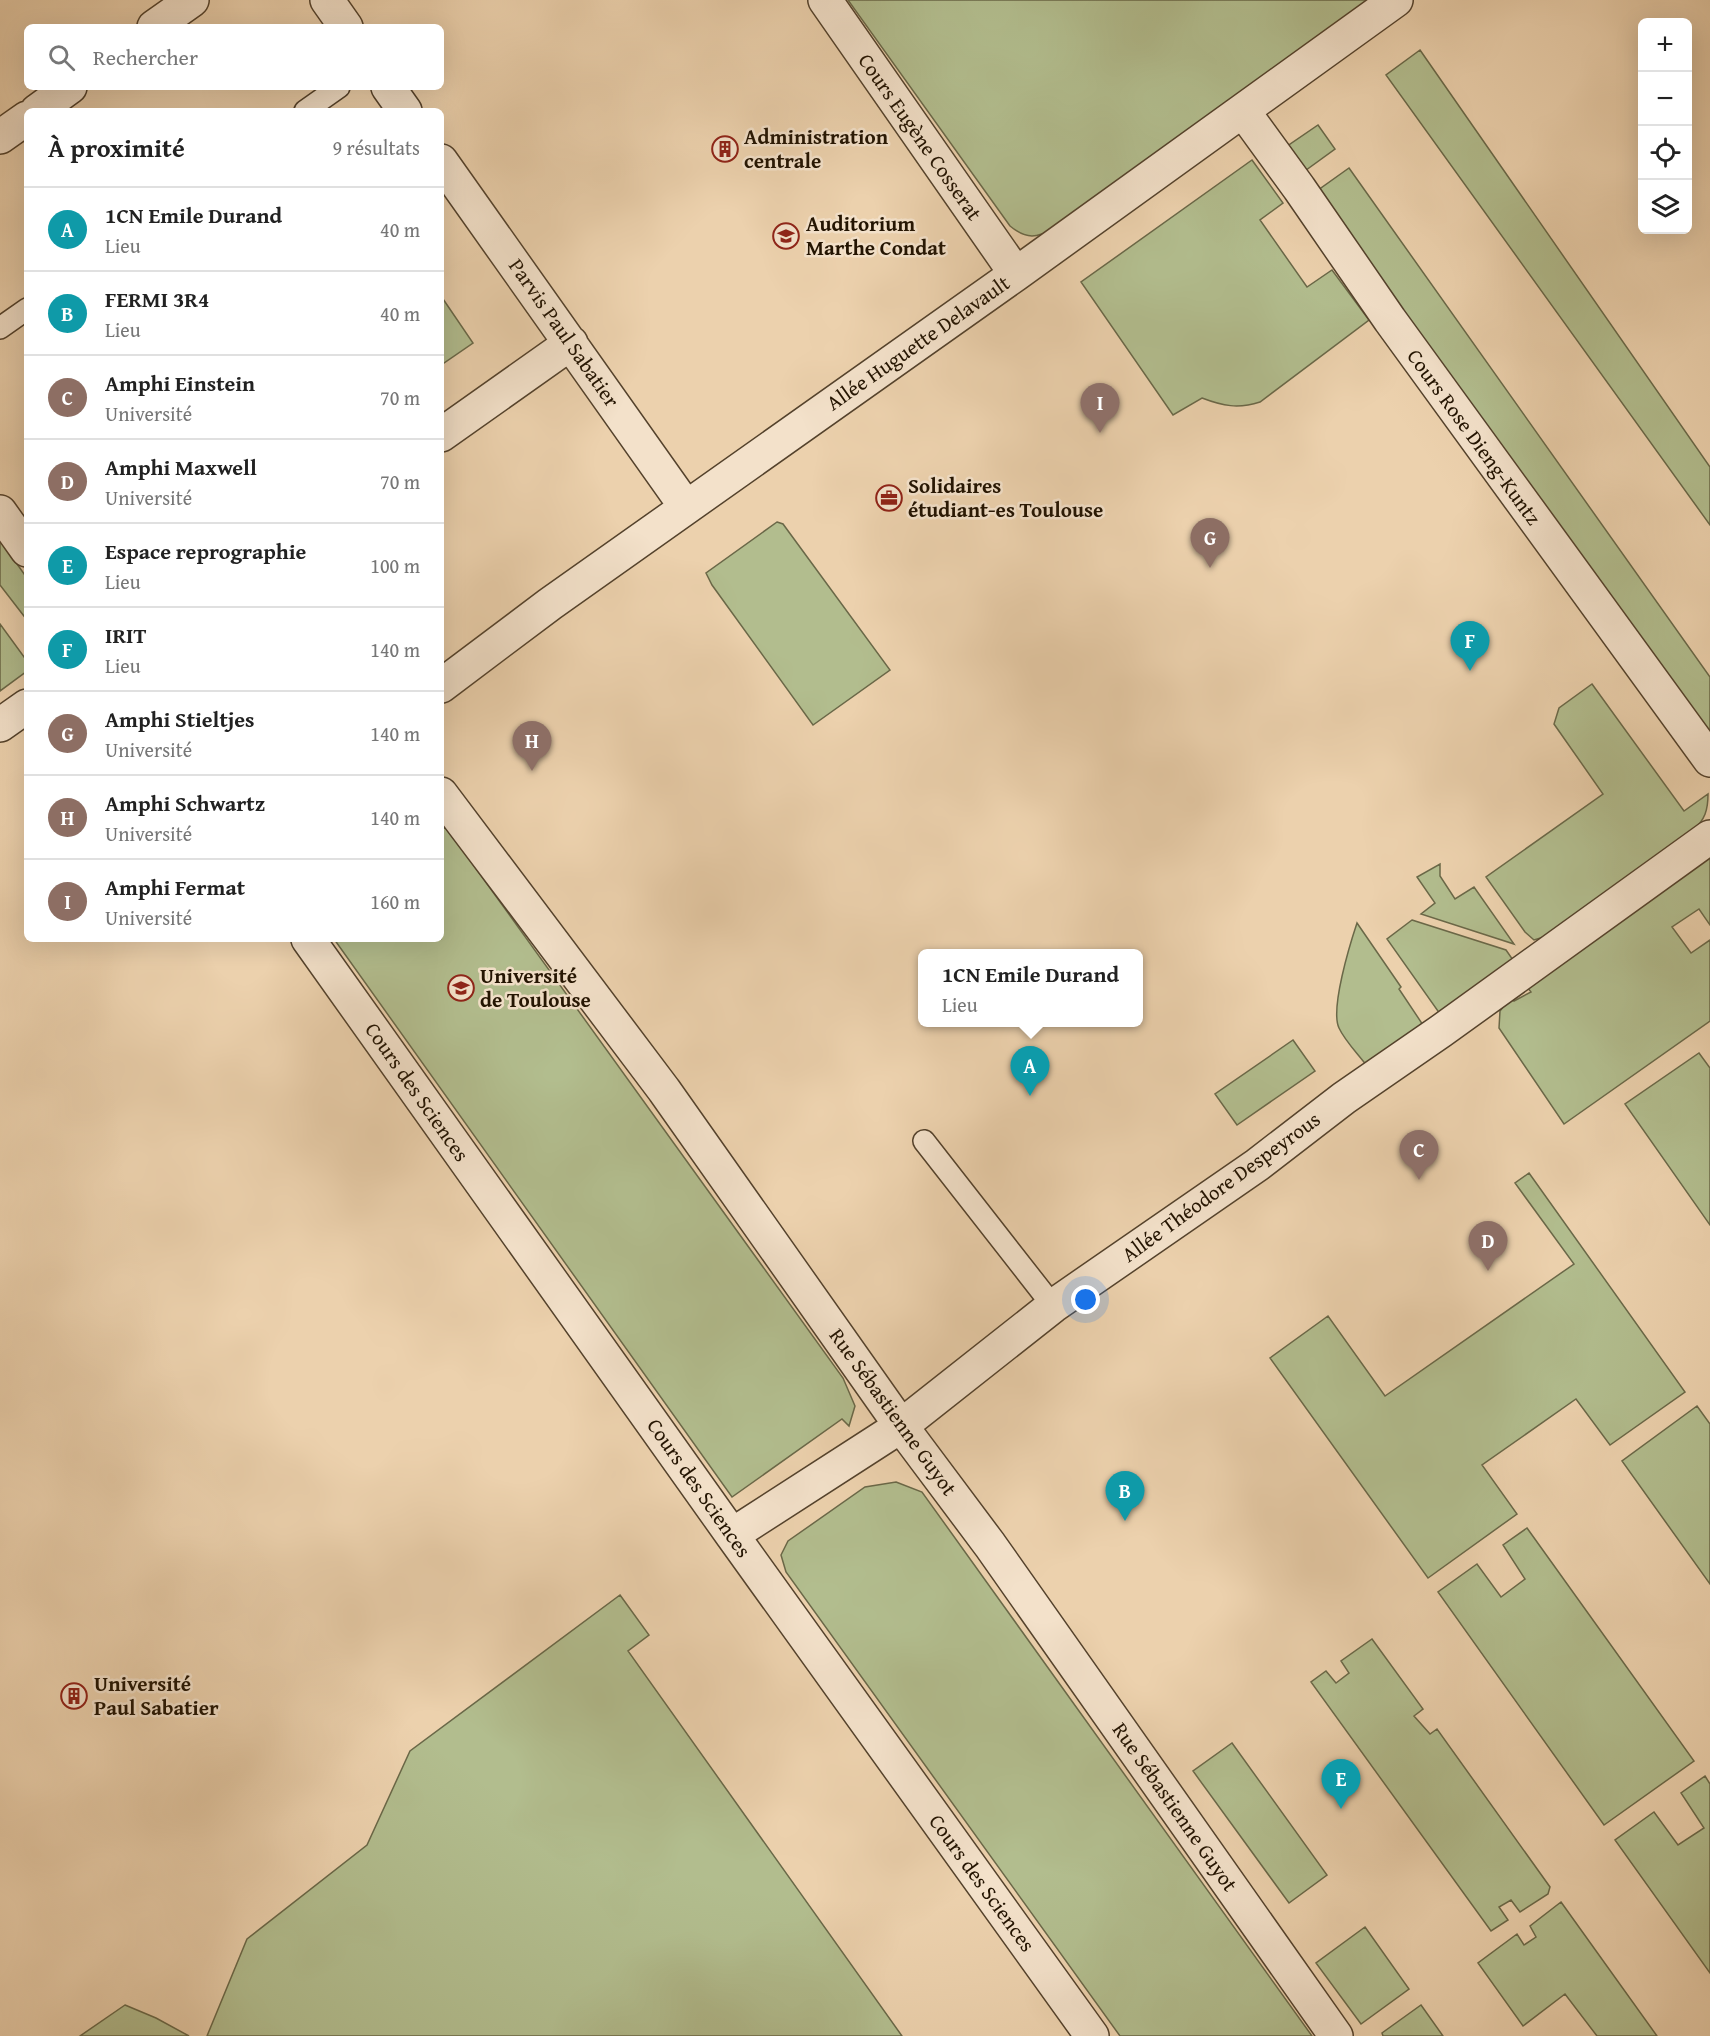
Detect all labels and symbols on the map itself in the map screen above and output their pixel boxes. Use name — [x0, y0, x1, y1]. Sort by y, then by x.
street label: Cours Eugène Cosserat — [851, 47, 990, 227]
place label: Administration centrale — [744, 121, 889, 176]
building icon: Administration centrale — [710, 134, 740, 164]
place label: Auditorium Marthe Condat — [806, 208, 946, 263]
school or university icon: Auditorium Marthe Condat — [771, 221, 801, 251]
street label: Parvis Paul Sabatier — [502, 252, 628, 414]
street label: Allée Huguette Delavault — [820, 267, 1016, 418]
street label: Cours Rose Dieng-Kuntz — [1400, 342, 1549, 531]
pin: I — [1080, 384, 1120, 433]
place label: Solidaires étudiant-es Toulouse — [908, 470, 1103, 525]
office icon: Solidaires étudiant-es Toulouse — [874, 483, 904, 513]
pin: G — [1190, 518, 1230, 568]
pin: F — [1450, 622, 1490, 671]
pin: H — [512, 722, 552, 771]
place label: Université de Toulouse — [480, 960, 591, 1015]
school or university icon: Université de Toulouse — [446, 973, 476, 1003]
street label: Cours des Sciences — [358, 1016, 477, 1168]
pin: A — [1010, 1046, 1050, 1096]
street label: Allée Théodore Despeyrous — [1115, 1104, 1327, 1269]
pin: C — [1400, 1130, 1438, 1180]
pin: D — [1468, 1222, 1508, 1271]
your location — [1071, 1285, 1100, 1314]
street label: Rue Sébastienne Guyot — [822, 1322, 965, 1502]
street label: Cours des Sciences — [640, 1412, 759, 1564]
pin: B — [1106, 1472, 1144, 1521]
place label: Université Paul Sabatier — [94, 1668, 219, 1723]
building icon: Université Paul Sabatier — [59, 1681, 89, 1711]
street label: Rue Sébastienne Guyot — [1105, 1716, 1246, 1898]
pin: E — [1322, 1760, 1360, 1809]
street label: Cours des Sciences — [922, 1807, 1043, 1958]

